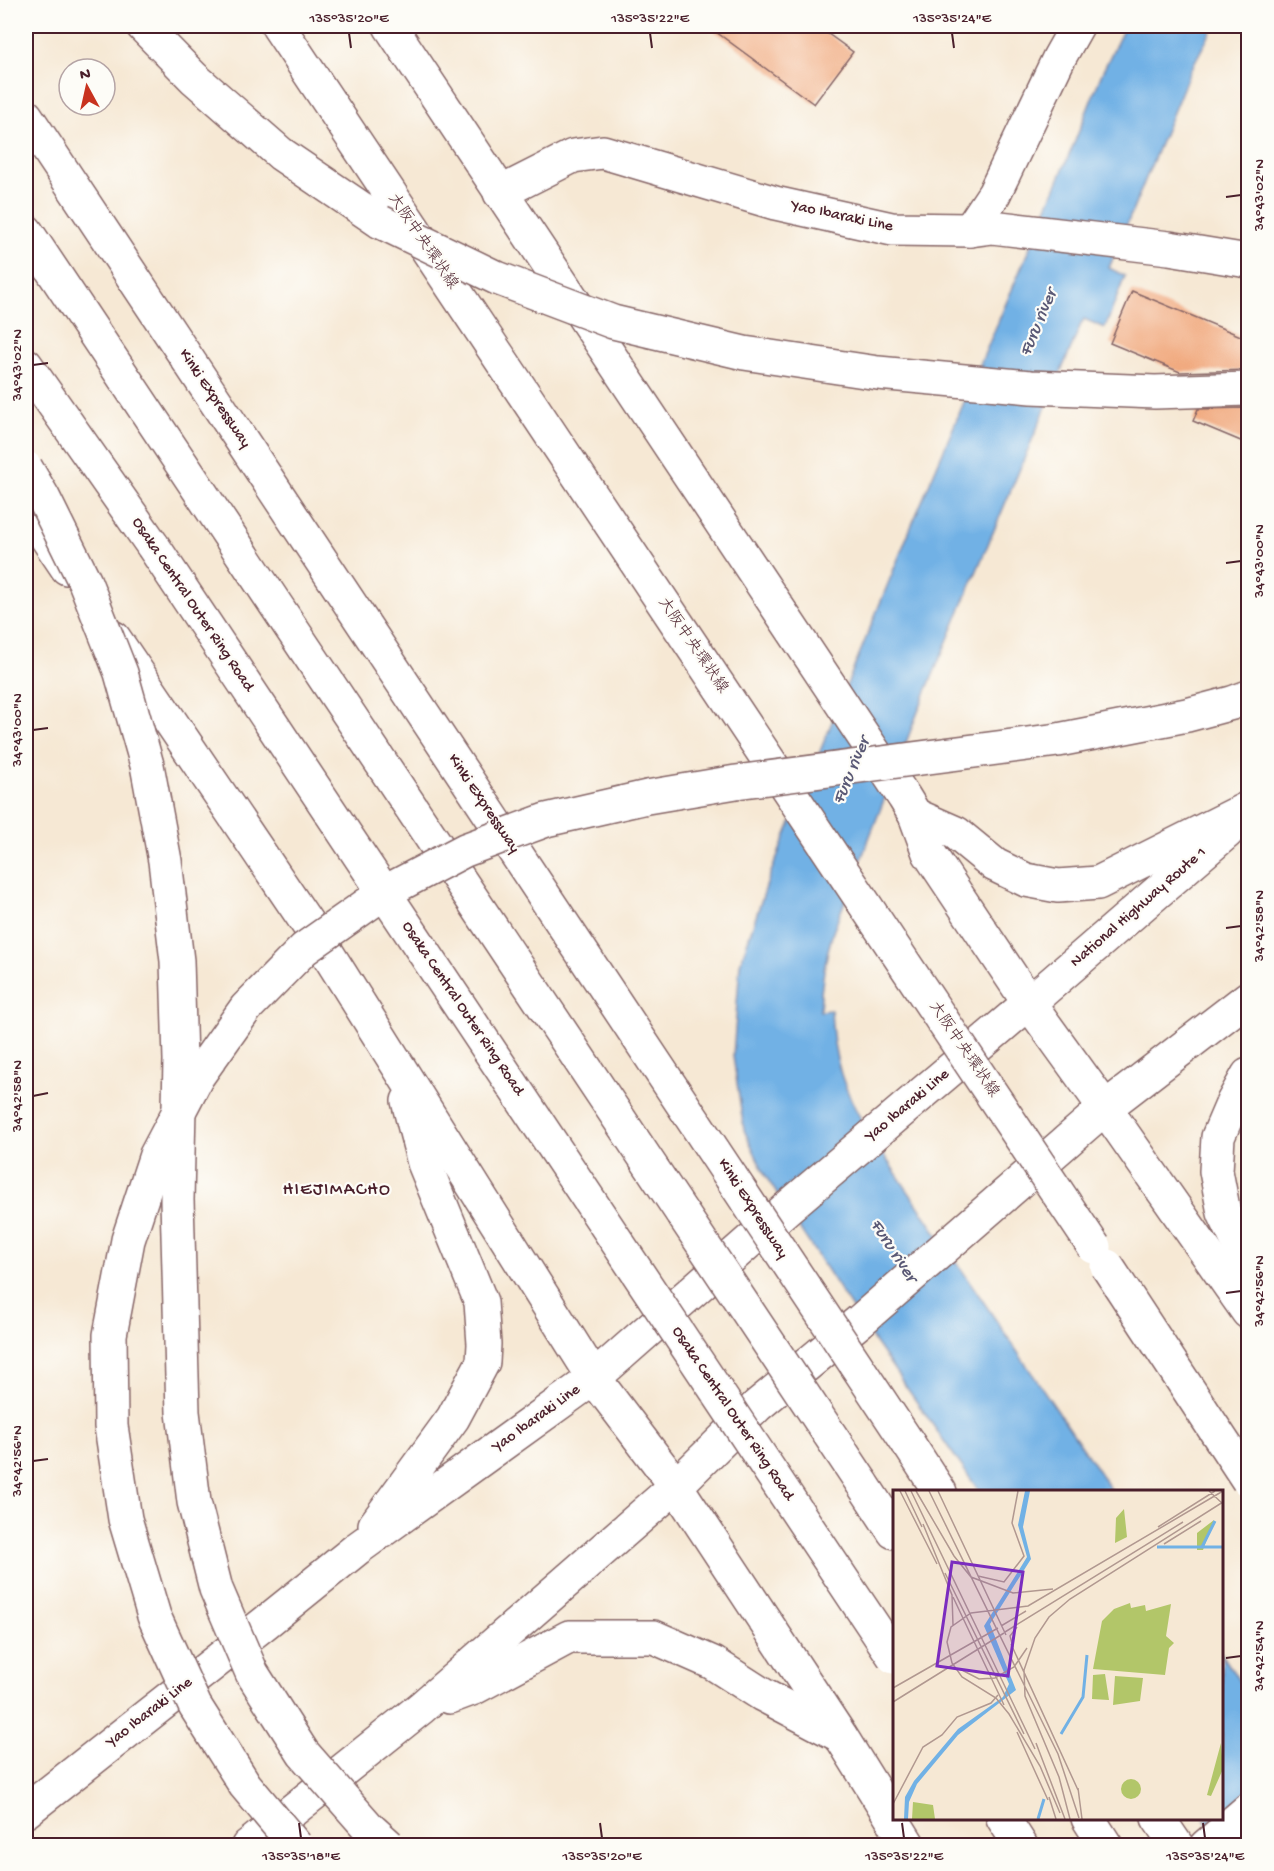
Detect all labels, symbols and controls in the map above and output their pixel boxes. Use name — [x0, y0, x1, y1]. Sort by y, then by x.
text: 135°35'20"E — [308, 10, 389, 28]
text: 135°35'22"E — [610, 10, 690, 28]
text: 135°35'24"E — [912, 10, 992, 28]
north arrow — [57, 57, 117, 117]
text: N — [79, 65, 92, 86]
text: 34°43'02"N — [1251, 159, 1269, 232]
street label: 大阪中央環状線 — [383, 189, 463, 294]
street label: Yao Ibaraki Line — [787, 197, 895, 237]
water label: Furu river — [1016, 283, 1064, 360]
text: 34°43'02"N — [9, 329, 27, 402]
street label: Kinki Expressway — [174, 346, 254, 452]
street label: Osaka Central Outer Ring Road — [127, 514, 258, 697]
text: 34°43'00"N — [1251, 524, 1269, 599]
street label: 大阪中央環状線 — [653, 593, 733, 698]
text: 34°43'00"N — [9, 693, 27, 768]
water label: Furu river — [829, 731, 877, 808]
street label: Kinki Expressway — [443, 751, 523, 857]
street label: National Highway Route 1 — [1067, 844, 1211, 972]
text: 34°42'58"N — [1251, 890, 1269, 963]
street label: Osaka Central Outer Ring Road — [397, 918, 528, 1101]
street label: 大阪中央環状線 — [924, 997, 1004, 1102]
text: 34°42'58"N — [9, 1060, 27, 1133]
street label: Yao Ibaraki Line — [861, 1065, 954, 1148]
street label: Kinki Expressway — [713, 1155, 791, 1263]
district label: HIEJIMACHO — [283, 1180, 391, 1201]
water label: Furu river — [865, 1216, 923, 1289]
text: 34°42'56"N — [1251, 1255, 1269, 1328]
street label: Osaka Central Outer Ring Road — [667, 1323, 798, 1506]
street label: Yao Ibaraki Line — [488, 1380, 585, 1458]
text: 34°42'56"N — [9, 1425, 27, 1498]
inset map — [893, 1490, 1223, 1820]
text: 34°42'54"N — [1251, 1620, 1269, 1692]
street label: Yao Ibaraki Line — [102, 1673, 197, 1754]
text: 135°35'18"E — [261, 1848, 341, 1866]
text: 135°35'20"E — [561, 1848, 642, 1866]
text: 135°35'22"E — [864, 1848, 944, 1866]
text: 135°35'24"E — [1165, 1848, 1245, 1866]

